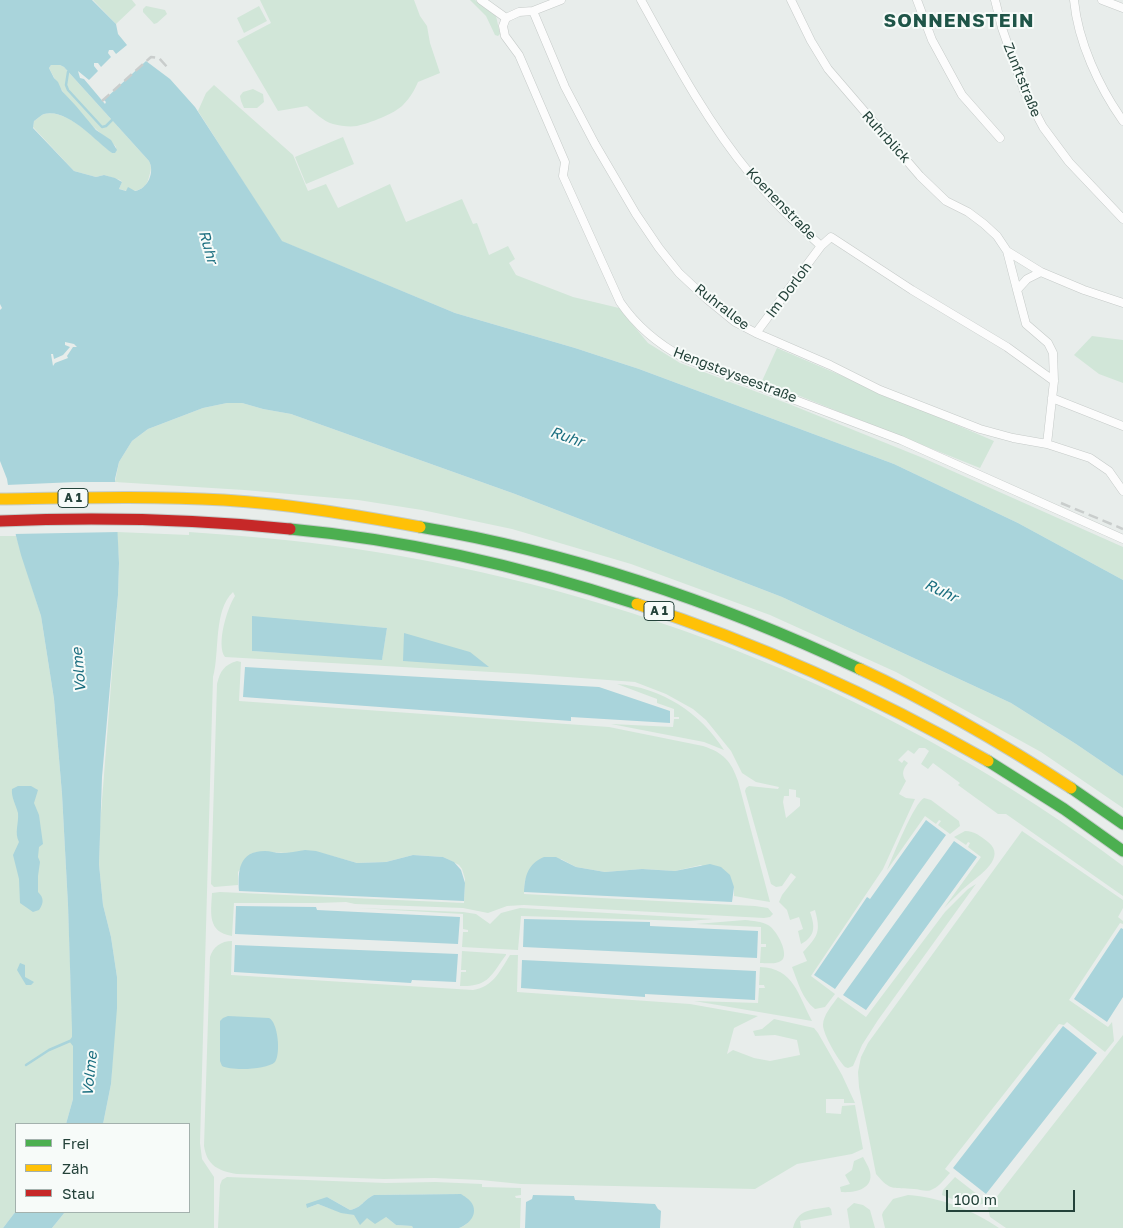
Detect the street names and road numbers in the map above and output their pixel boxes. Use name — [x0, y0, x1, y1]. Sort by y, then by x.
street label: Zunftstraße — [1000, 40, 1044, 120]
street label: Ruhrblick — [858, 108, 914, 166]
street label: Koenenstraße — [742, 164, 820, 244]
street label: Im Dorloh — [763, 259, 815, 321]
street label: Ruhrallee — [691, 280, 753, 334]
street label: Hengsteyseestraße — [671, 344, 799, 406]
road number: A 1 — [58, 488, 88, 508]
road number: A 1 — [644, 602, 674, 620]

